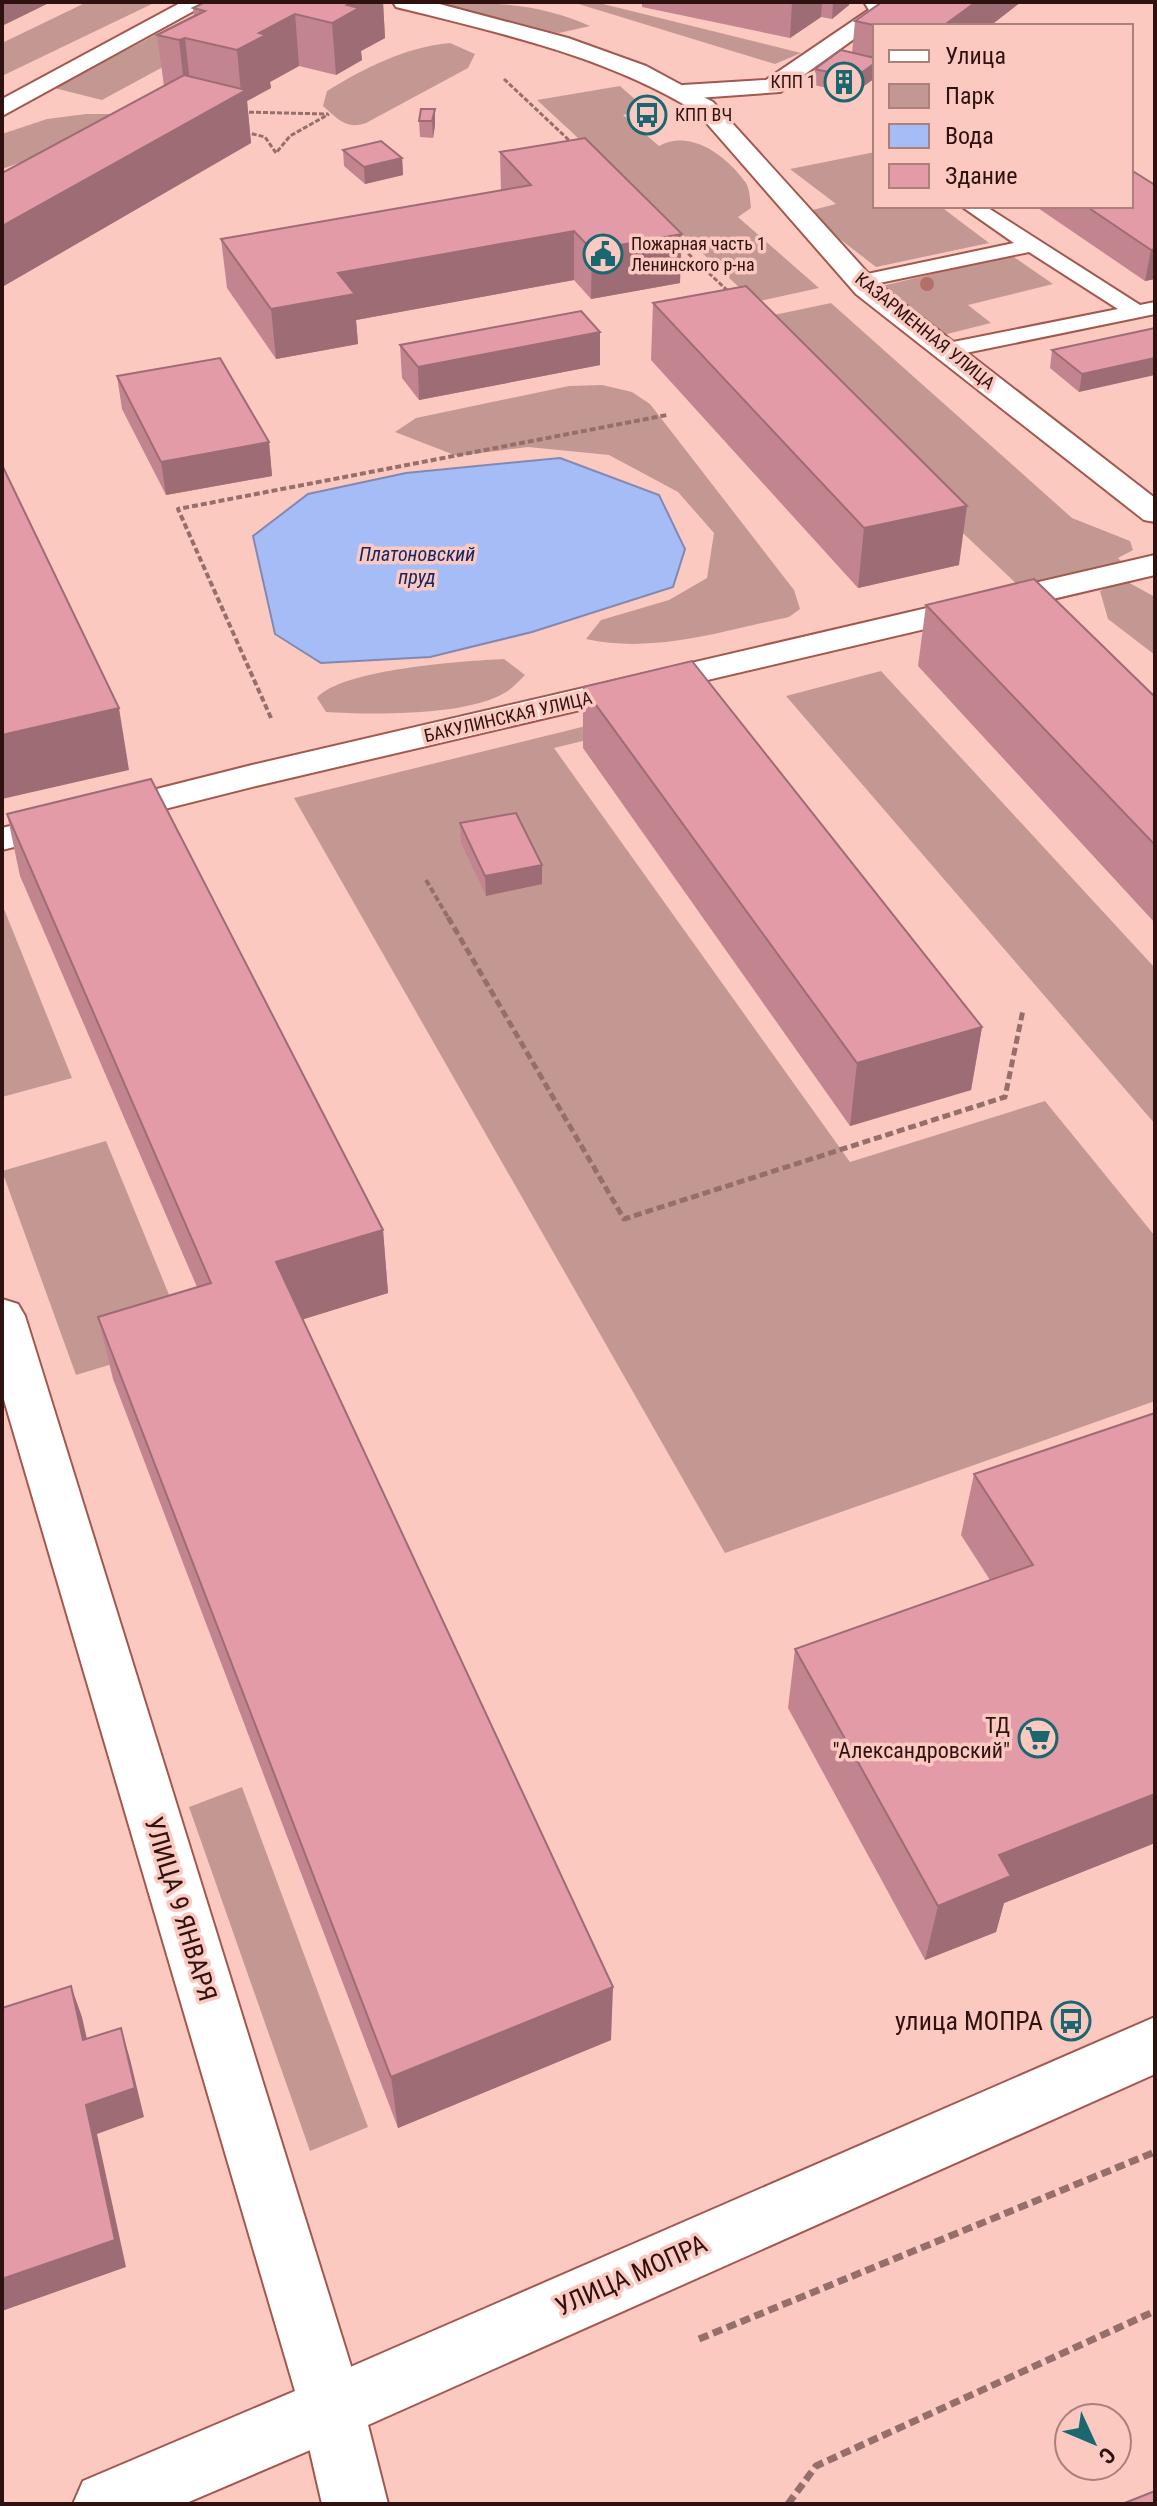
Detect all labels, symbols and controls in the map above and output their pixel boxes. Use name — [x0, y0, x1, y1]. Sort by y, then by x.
legend — [873, 24, 1133, 208]
text: Улица — [945, 42, 1006, 70]
building icon: КПП 1 — [823, 61, 865, 103]
place label: КПП 1 — [771, 71, 816, 92]
text: Парк — [945, 82, 995, 110]
bus stop icon: КПП ВЧ — [626, 94, 668, 136]
place label: КПП ВЧ — [675, 104, 732, 125]
text: Вода — [945, 122, 994, 150]
text: Здание — [945, 162, 1017, 190]
public building icon: Пожарная часть 1 Ленинского р-на — [582, 233, 624, 275]
place label: Пожарная часть 1 Ленинского р-на — [631, 233, 766, 275]
street label: КАЗАРМЕННАЯ УЛИЦА — [851, 268, 1000, 394]
water label: Платоновский пруд — [359, 542, 475, 589]
street label: БАКУЛИНСКАЯ УЛИЦА — [422, 687, 595, 746]
place label: ТД "Александровский" — [833, 1713, 1010, 1763]
supermarket icon: ТД "Александровский" — [1017, 1717, 1059, 1759]
street label: УЛИЦА 9 ЯНВАРЯ — [139, 1813, 223, 2005]
bus stop icon: улица МОПРА — [1050, 2000, 1092, 2042]
place label: улица МОПРА — [895, 2006, 1043, 2036]
street label: УЛИЦА МОПРА — [551, 2228, 711, 2322]
north arrow — [1053, 2402, 1133, 2482]
text: С — [1094, 2442, 1120, 2469]

